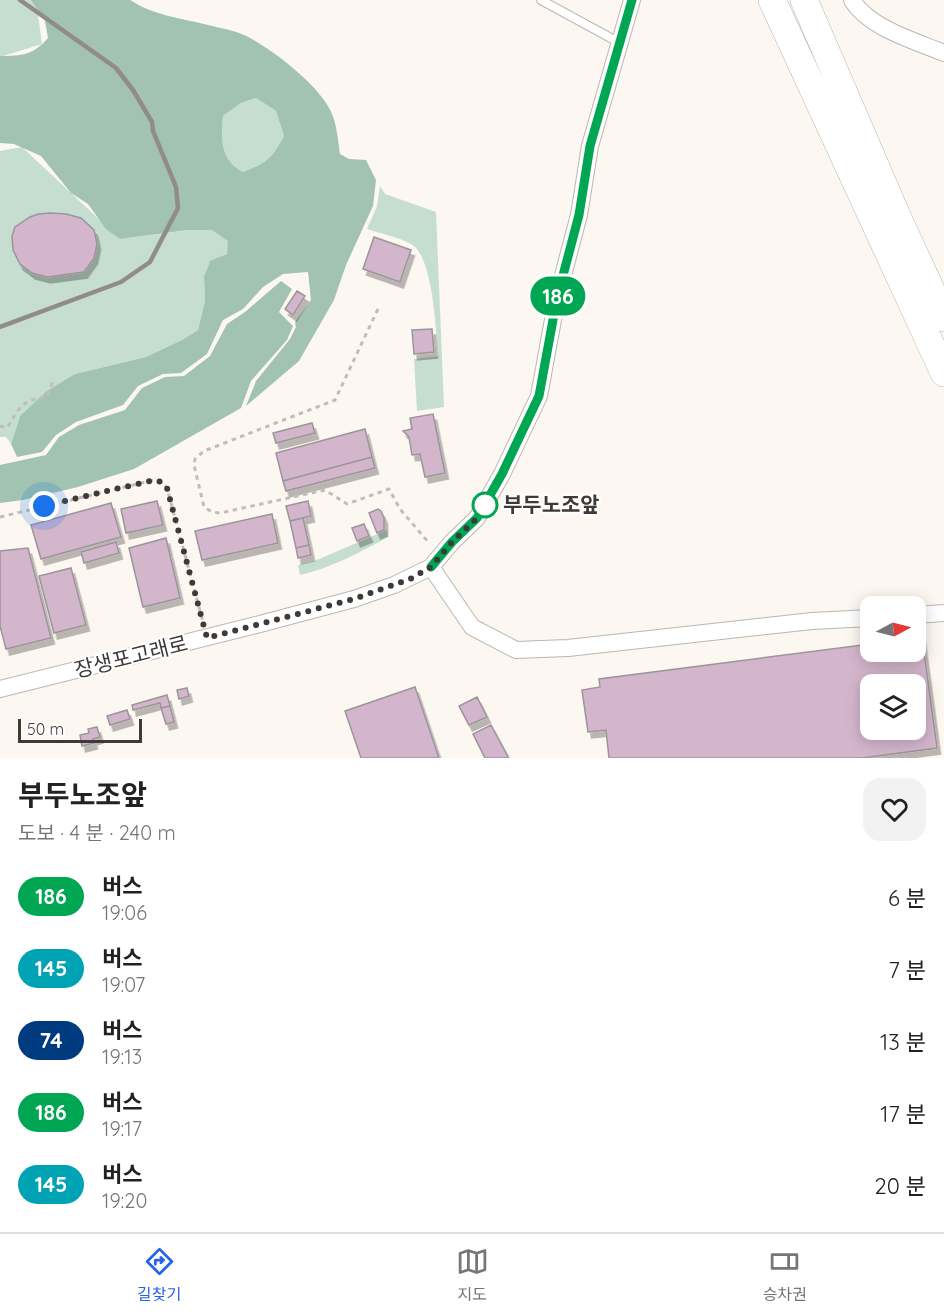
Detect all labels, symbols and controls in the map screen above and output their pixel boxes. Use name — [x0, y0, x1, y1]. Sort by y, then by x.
line badge: 186 — [524, 276, 592, 316]
text: 186 — [542, 283, 574, 309]
your location — [29, 491, 59, 521]
place label: 부두노조앞 — [503, 491, 600, 517]
marker: 부두노조앞 — [472, 492, 498, 518]
north arrow — [860, 596, 926, 662]
map controls — [860, 596, 926, 740]
street label: 장생포고래로 — [71, 629, 190, 683]
button: layers — [860, 674, 926, 740]
scale bar — [18, 716, 142, 744]
text: 50 m — [27, 719, 64, 739]
text: 부두노조앞 — [18, 777, 147, 812]
button: heart — [863, 778, 926, 841]
text: 도보 · 4 분 · 240 m — [18, 820, 176, 845]
text: 버스 — [102, 872, 142, 900]
text: 186 — [35, 883, 67, 909]
text: 6 분 — [888, 884, 926, 912]
text: 19:06 — [102, 900, 147, 925]
text: 버스 — [102, 944, 142, 972]
text: 145 — [35, 955, 67, 981]
text: 7 분 — [888, 956, 926, 984]
text: 19:07 — [102, 972, 145, 997]
text: 버스 — [102, 1016, 142, 1044]
text: 74 — [39, 1027, 63, 1053]
text: 13 분 — [880, 1028, 926, 1056]
text: 19:13 — [102, 1044, 142, 1069]
text: 버스 — [102, 1088, 142, 1116]
text: 186 — [35, 1099, 67, 1125]
text: 17 분 — [880, 1100, 926, 1128]
text: 19:17 — [102, 1116, 142, 1141]
text: 버스 — [102, 1160, 142, 1188]
text: 145 — [35, 1171, 67, 1197]
text: 20 분 — [874, 1172, 926, 1200]
text: 19:20 — [102, 1188, 147, 1213]
tab: 길찾기 — [137, 1245, 181, 1305]
tab: 지도 — [456, 1245, 489, 1305]
tab: 승차권 — [763, 1245, 807, 1305]

